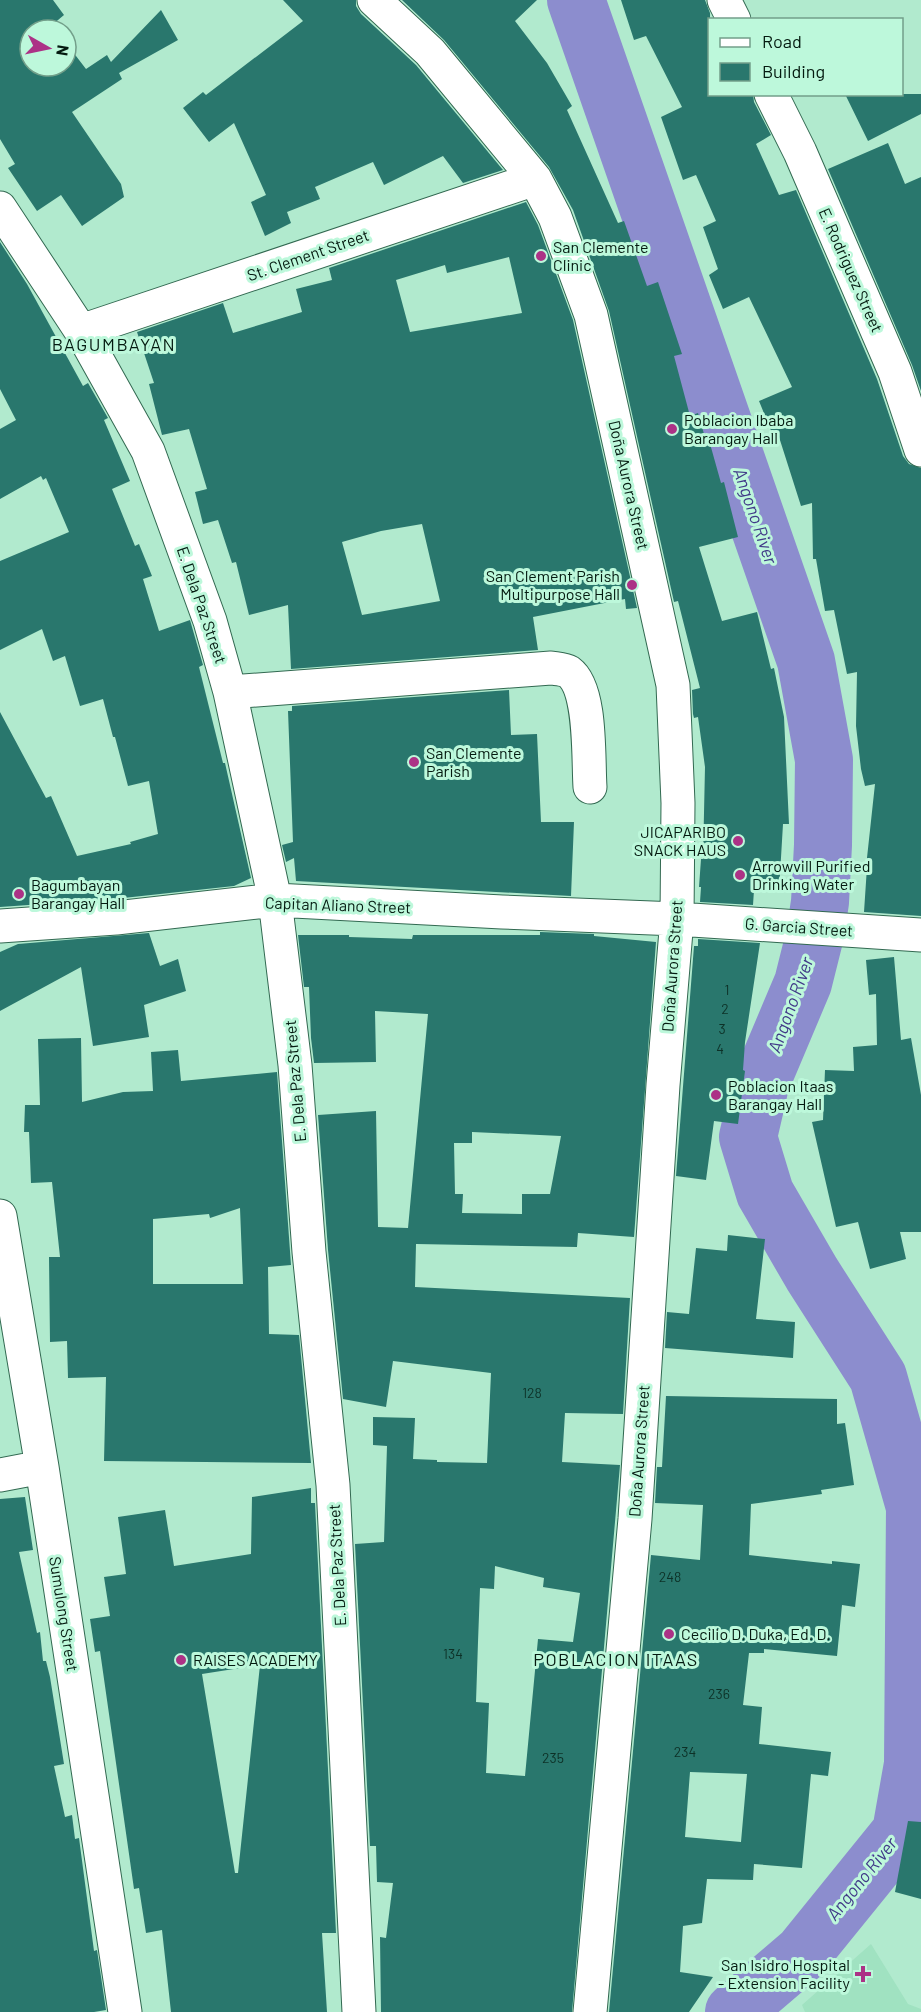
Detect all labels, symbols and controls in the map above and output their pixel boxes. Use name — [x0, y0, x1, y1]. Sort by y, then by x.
north arrow — [18, 18, 78, 78]
legend — [708, 18, 903, 96]
text: Road — [762, 30, 802, 52]
text: N — [53, 44, 74, 57]
text: Building — [762, 60, 825, 82]
street label: E. Rodriguez Street — [816, 205, 887, 335]
street label: St. Clement Street — [244, 225, 371, 284]
place label: San Clemente Clinic — [553, 237, 649, 274]
marker: San Clemente Clinic — [534, 249, 548, 263]
district label: BAGUMBAYAN — [52, 333, 176, 355]
place label: Poblacion Ibaba Barangay Hall — [684, 410, 793, 447]
street label: Doña Aurora Street — [605, 418, 654, 551]
marker: Poblacion Ibaba Barangay Hall — [665, 422, 679, 436]
water label: Angono River — [729, 465, 783, 567]
street label: E. Dela Paz Street — [174, 544, 231, 666]
place label: San Clement Parish Multipurpose Hall — [486, 566, 620, 603]
marker: San Clement Parish Multipurpose Hall — [625, 578, 639, 592]
place label: San Clemente Parish — [426, 743, 522, 780]
marker: San Clemente Parish — [407, 755, 421, 769]
place label: JICAPARIBO SNACK HAUS — [634, 822, 726, 859]
marker: JICAPARIBO SNACK HAUS — [731, 834, 745, 848]
place label: Arrowvill Purified Drinking Water — [752, 856, 870, 893]
marker: Arrowvill Purified Drinking Water — [733, 868, 747, 882]
place label: Bagumbayan Barangay Hall — [31, 875, 125, 912]
marker: Bagumbayan Barangay Hall — [12, 887, 26, 901]
street label: Capitan Aliano Street — [265, 892, 411, 917]
street label: Doña Aurora Street — [657, 899, 686, 1033]
street label: G. Garcia Street — [744, 913, 854, 940]
water label: Angono River — [763, 953, 818, 1055]
house number: 1 — [725, 981, 729, 998]
house number: 2 — [721, 1000, 729, 1017]
street label: E. Dela Paz Street — [280, 1019, 309, 1143]
house number: 3 — [718, 1020, 726, 1037]
house number: 4 — [716, 1040, 724, 1057]
place label: Poblacion Itaas Barangay Hall — [728, 1076, 833, 1113]
marker: Poblacion Itaas Barangay Hall — [709, 1088, 723, 1102]
house number: 128 — [522, 1384, 542, 1401]
street label: Doña Aurora Street — [624, 1384, 653, 1518]
street label: E. Dela Paz Street — [324, 1503, 349, 1627]
street label: Sumulong Street — [46, 1555, 83, 1673]
house number: 248 — [659, 1568, 681, 1585]
place label: Cecilio D. Duka, Ed. D. — [681, 1624, 831, 1643]
marker: Cecilio D. Duka, Ed. D. — [662, 1627, 676, 1641]
house number: 134 — [443, 1645, 463, 1662]
district label: POBLACION ITAAS — [533, 1648, 699, 1670]
place label: RAISES ACADEMY — [193, 1650, 318, 1669]
marker: RAISES ACADEMY — [174, 1653, 188, 1667]
house number: 236 — [708, 1685, 730, 1702]
house number: 234 — [674, 1743, 696, 1760]
house number: 235 — [542, 1749, 564, 1766]
water label: Angono River — [821, 1832, 902, 1924]
place label: San Isidro Hospital - Extension Facility — [718, 1955, 851, 1992]
marker: San Isidro Hospital - Extension Facility — [854, 1965, 872, 1983]

